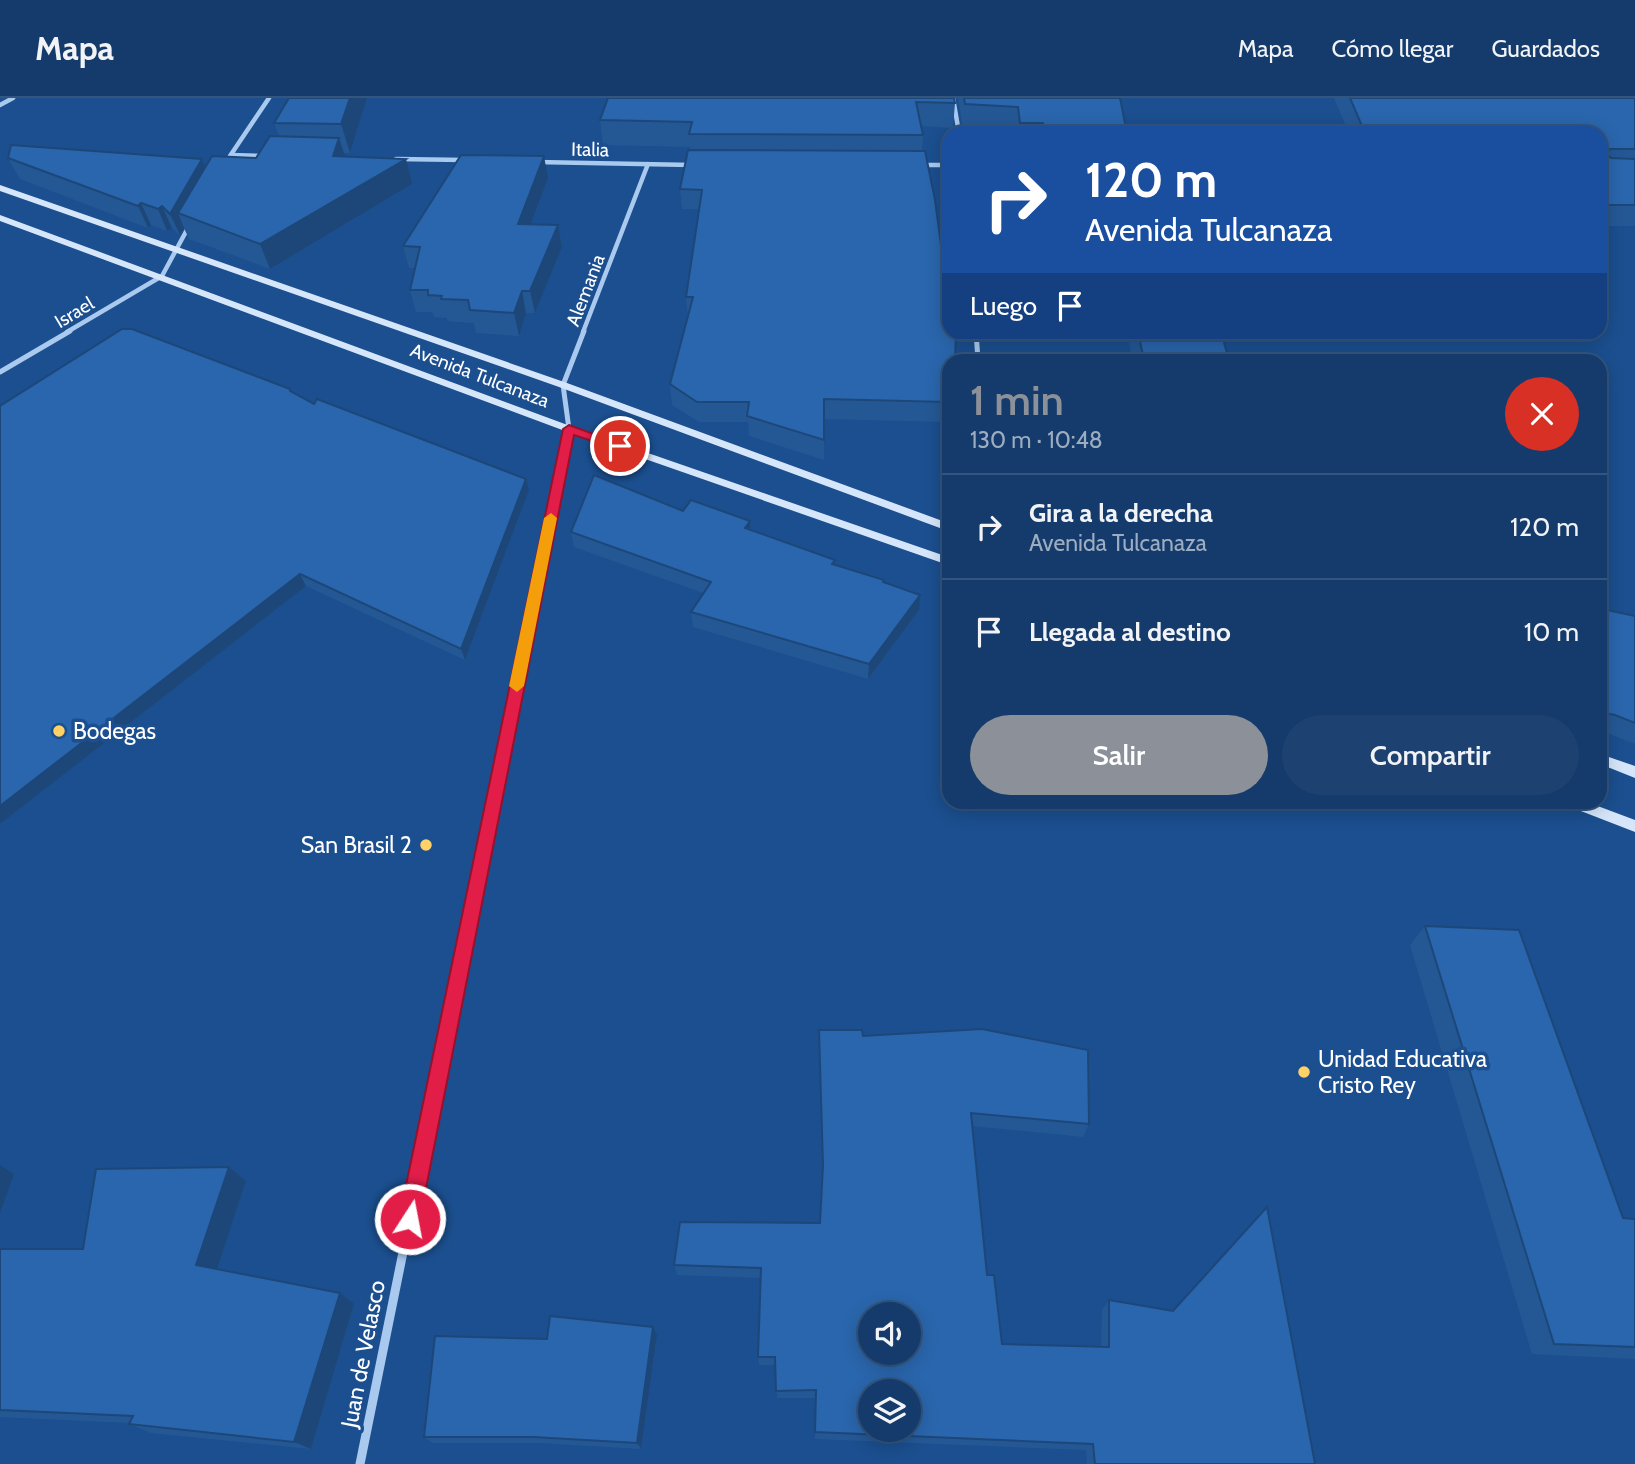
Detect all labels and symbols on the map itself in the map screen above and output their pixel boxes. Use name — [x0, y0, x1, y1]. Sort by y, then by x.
street label: Italia — [571, 138, 609, 161]
street label: Alemania — [561, 251, 610, 329]
street label: Israel — [50, 292, 99, 333]
street label: Avenida Tulcanaza — [407, 338, 553, 413]
pin — [590, 416, 650, 476]
place label: Bodegas — [73, 717, 156, 745]
marker: Bodegas — [51, 723, 67, 739]
place label: San Brasil 2 — [301, 831, 412, 859]
marker: San Brasil 2 — [418, 837, 434, 853]
place label: Unidad Educativa Cristo Rey — [1318, 1045, 1487, 1099]
marker: Unidad Educativa Cristo Rey — [1296, 1064, 1312, 1080]
position arrow — [373, 1182, 447, 1256]
street label: Juan de Velasco — [335, 1278, 391, 1431]

